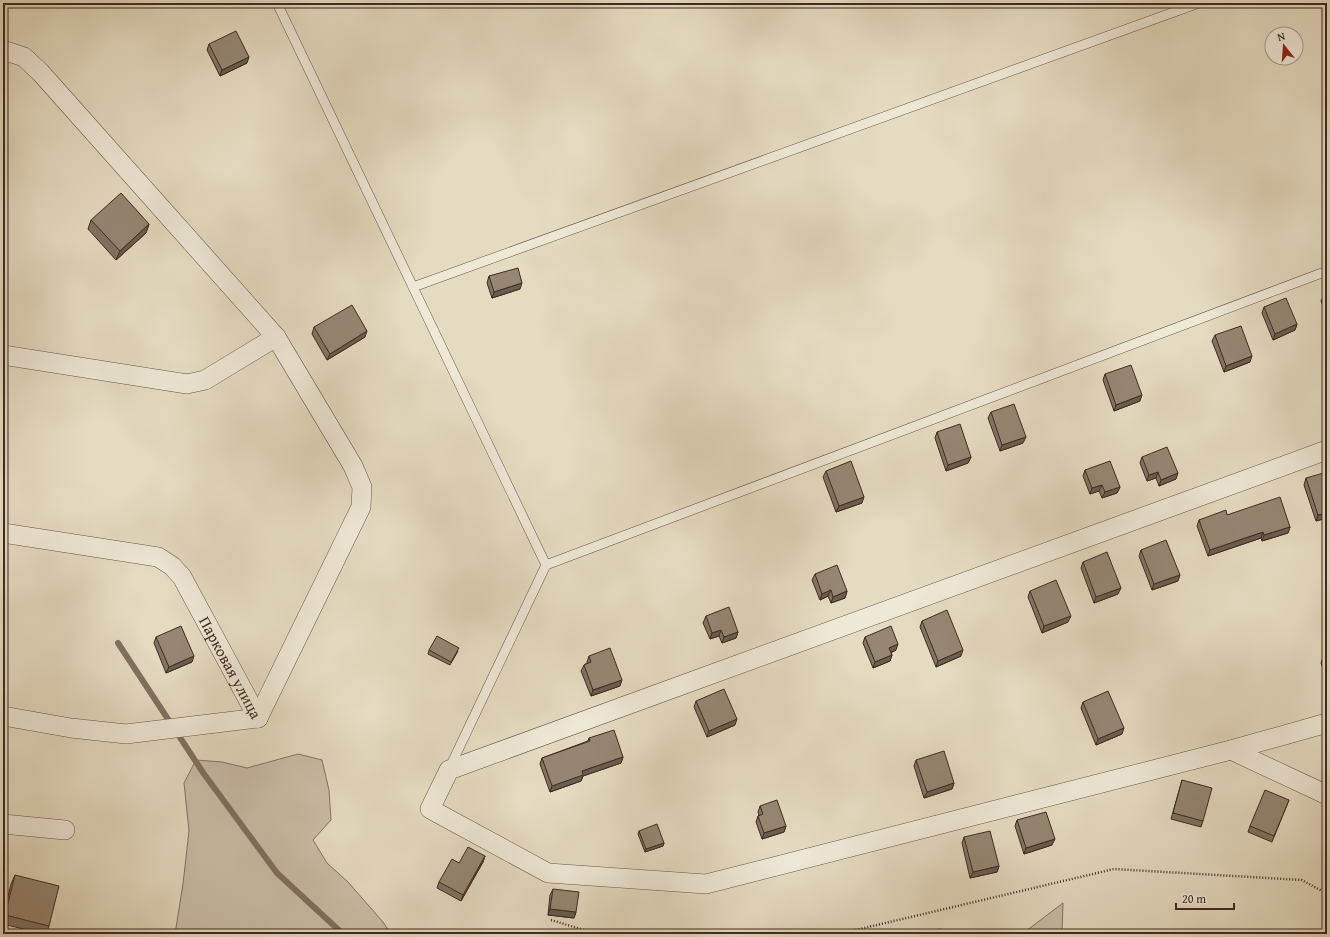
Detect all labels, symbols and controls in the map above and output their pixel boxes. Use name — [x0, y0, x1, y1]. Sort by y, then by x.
north arrow — [1264, 26, 1304, 66]
text: N — [1275, 28, 1288, 45]
street label: Парковая улица — [193, 612, 268, 723]
scale bar — [1176, 885, 1234, 911]
text: 20 m — [1182, 890, 1206, 907]

